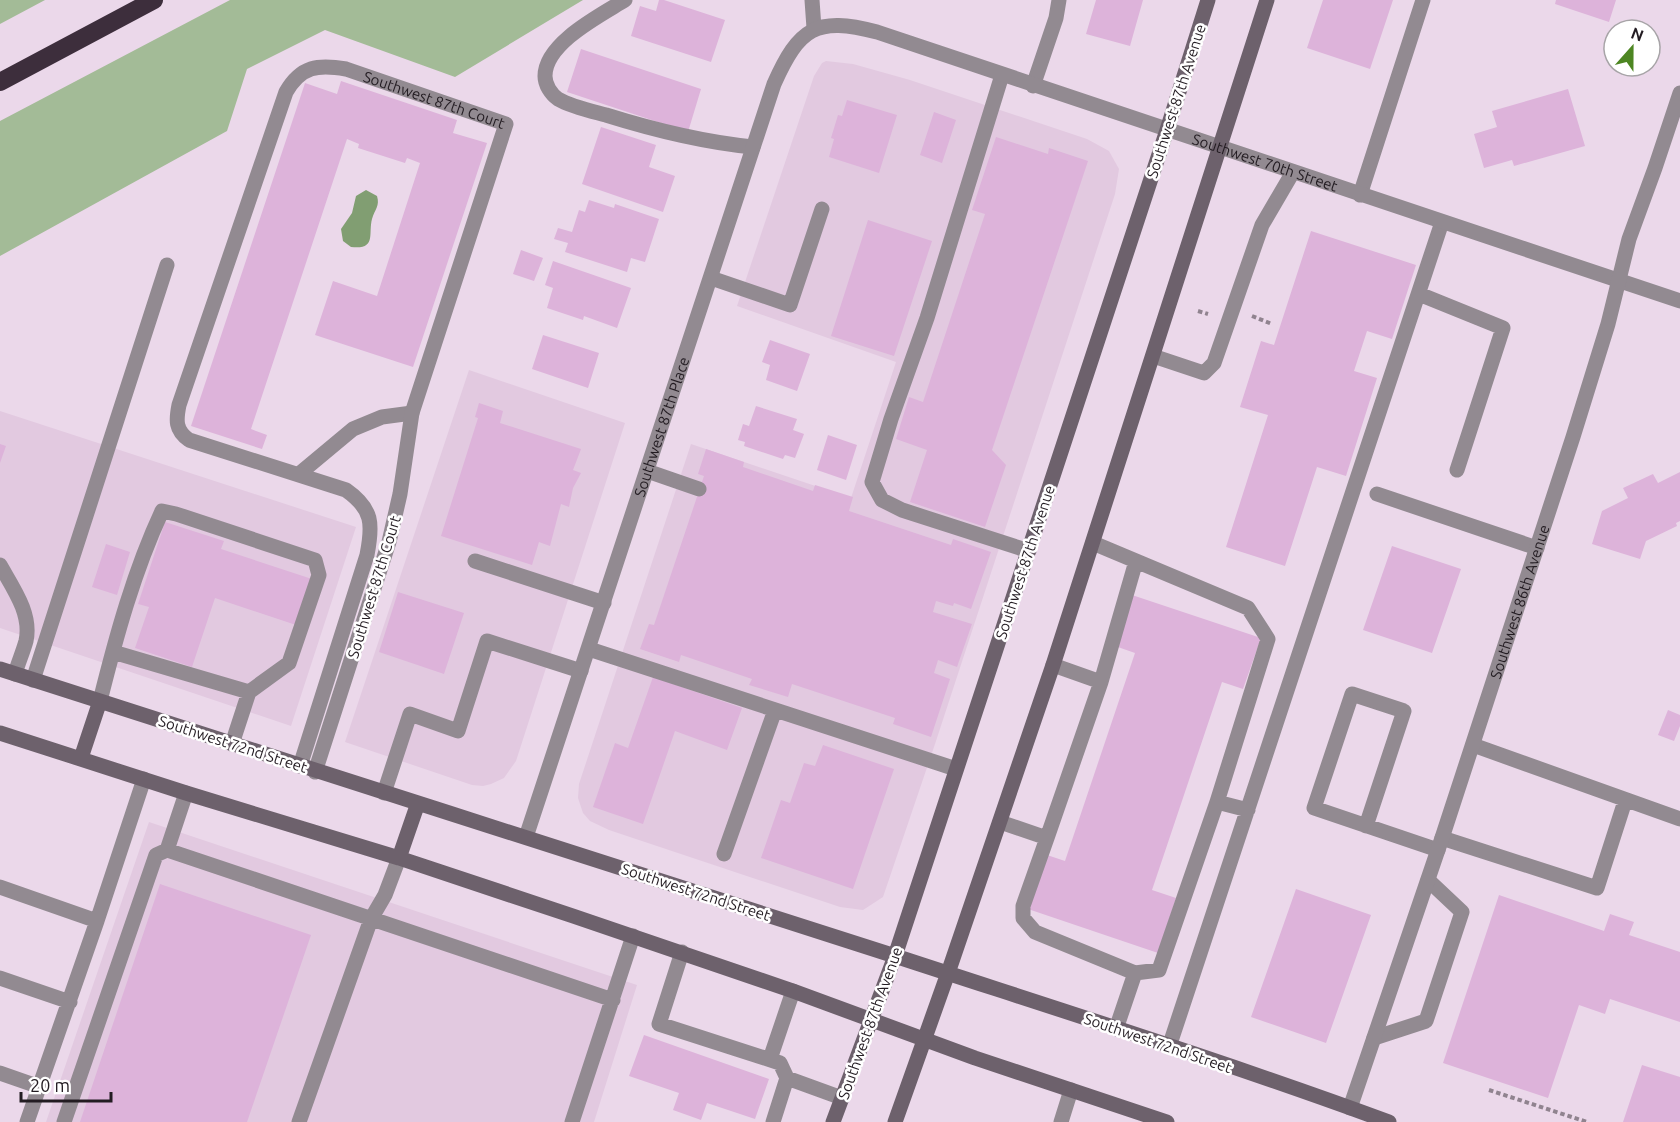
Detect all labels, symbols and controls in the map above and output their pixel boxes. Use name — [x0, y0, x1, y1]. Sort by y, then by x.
north arrow — [1602, 18, 1662, 78]
street label: Southwest 87th Avenue — [1143, 22, 1209, 180]
text: N — [1629, 23, 1646, 45]
street label: Southwest 87th Court — [361, 67, 507, 132]
street label: Southwest 70th Street — [1190, 130, 1340, 194]
street label: Southwest 87th Place — [630, 355, 692, 499]
street label: Southwest 87th Avenue — [992, 483, 1058, 641]
street label: Southwest 87th Court — [344, 514, 404, 660]
street label: Southwest 86th Avenue — [1486, 522, 1552, 681]
street label: Southwest 72nd Street — [157, 712, 309, 776]
street label: Southwest 72nd Street — [620, 860, 772, 924]
street label: Southwest 87th Avenue — [835, 945, 905, 1101]
street label: Southwest 72nd Street — [1082, 1010, 1234, 1076]
scale bar — [21, 1065, 111, 1103]
text: 20 m — [30, 1075, 70, 1095]

